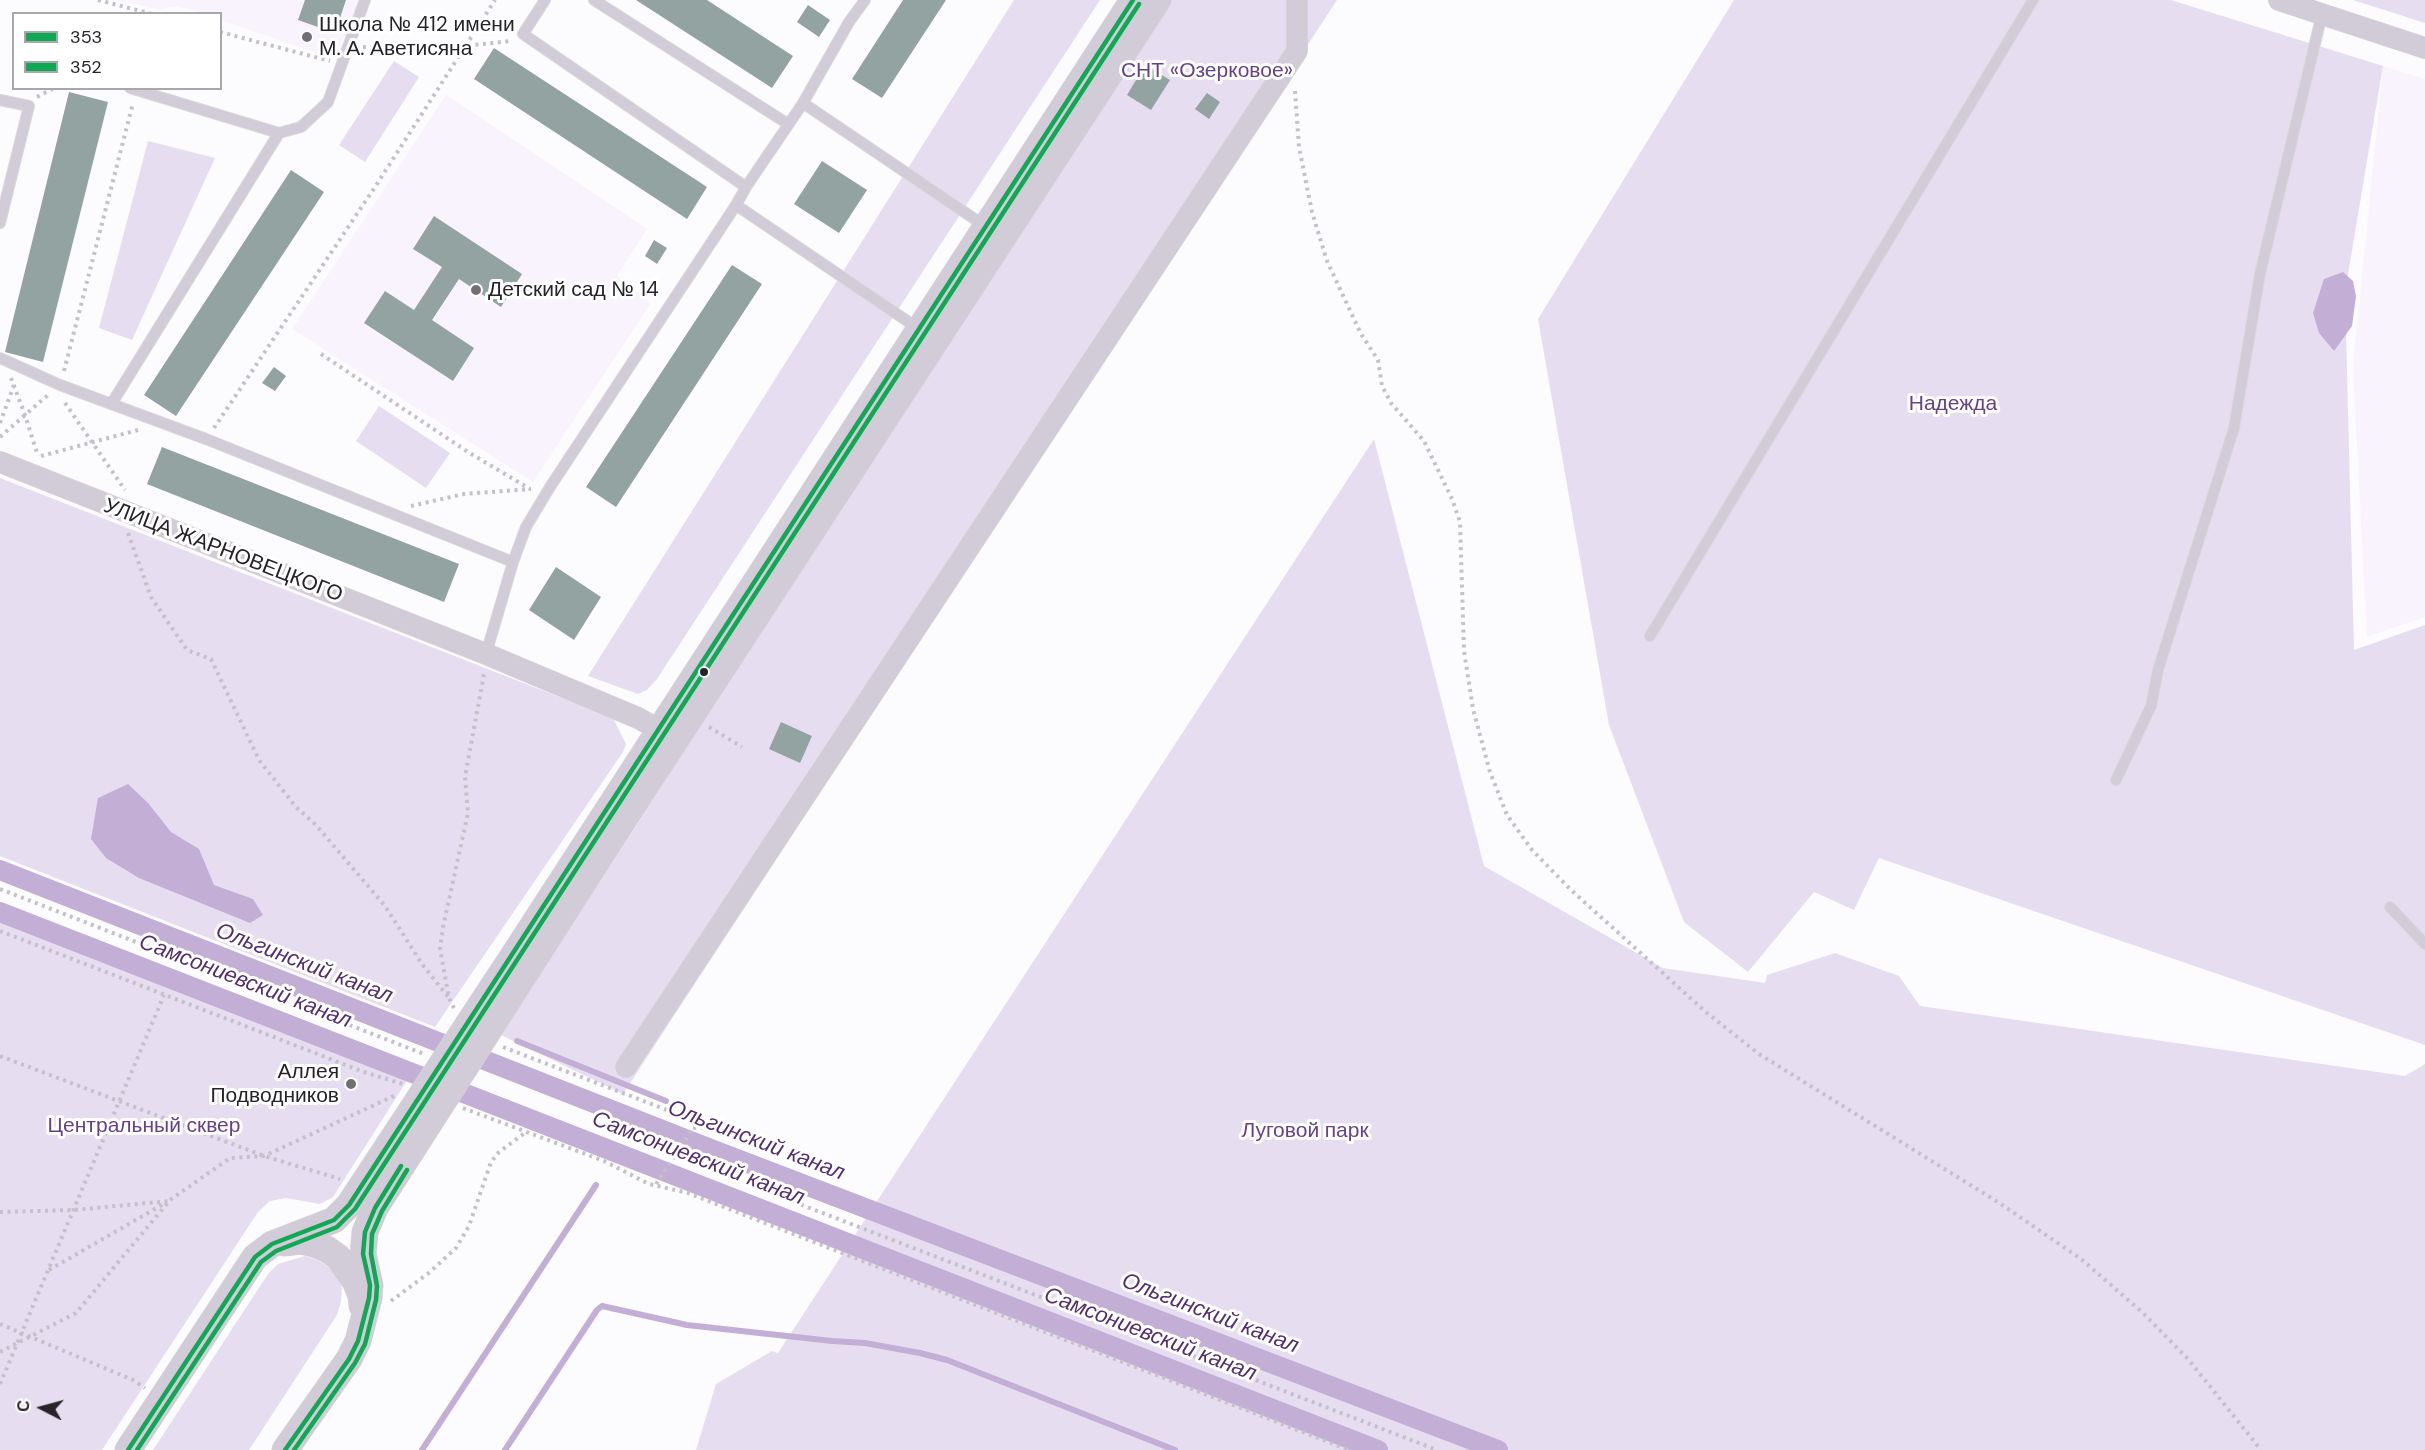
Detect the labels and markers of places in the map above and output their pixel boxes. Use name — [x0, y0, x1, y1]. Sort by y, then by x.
place label: Школа № 412 имени М. А. Аветисяна — [319, 12, 515, 62]
marker: Школа № 412 имени М. А. Аветисяна — [300, 30, 314, 44]
place label: Детский сад № 14 — [488, 277, 659, 303]
marker: Детский сад № 14 — [469, 283, 483, 297]
unlabelled marker — [698, 666, 710, 678]
place label: Аллея Подводников — [210, 1059, 339, 1109]
marker: Аллея Подводников — [344, 1077, 358, 1091]

